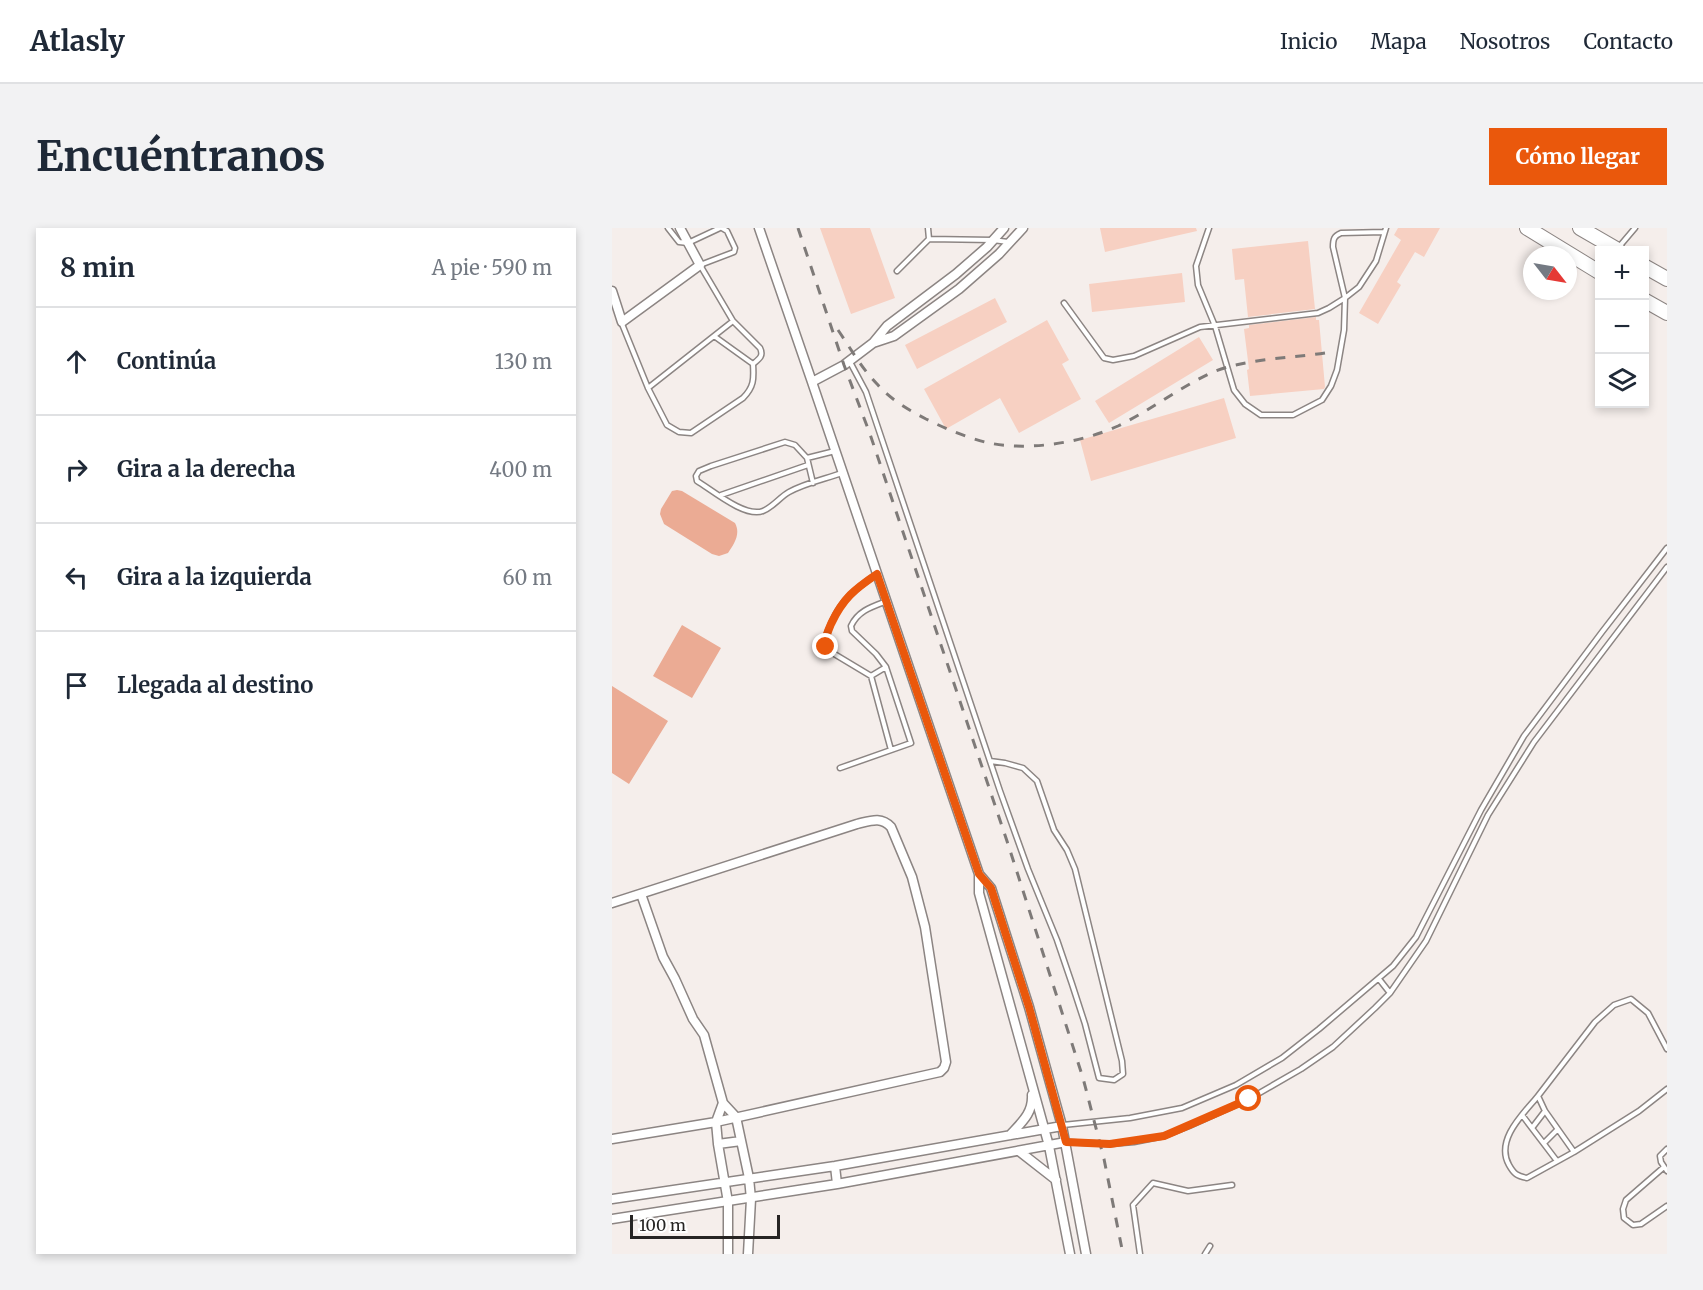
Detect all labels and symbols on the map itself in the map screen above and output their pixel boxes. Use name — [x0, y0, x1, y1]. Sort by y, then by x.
north arrow — [1523, 246, 1577, 300]
route end — [812, 633, 838, 659]
route start — [1235, 1085, 1261, 1111]
scale bar — [630, 1212, 780, 1240]

